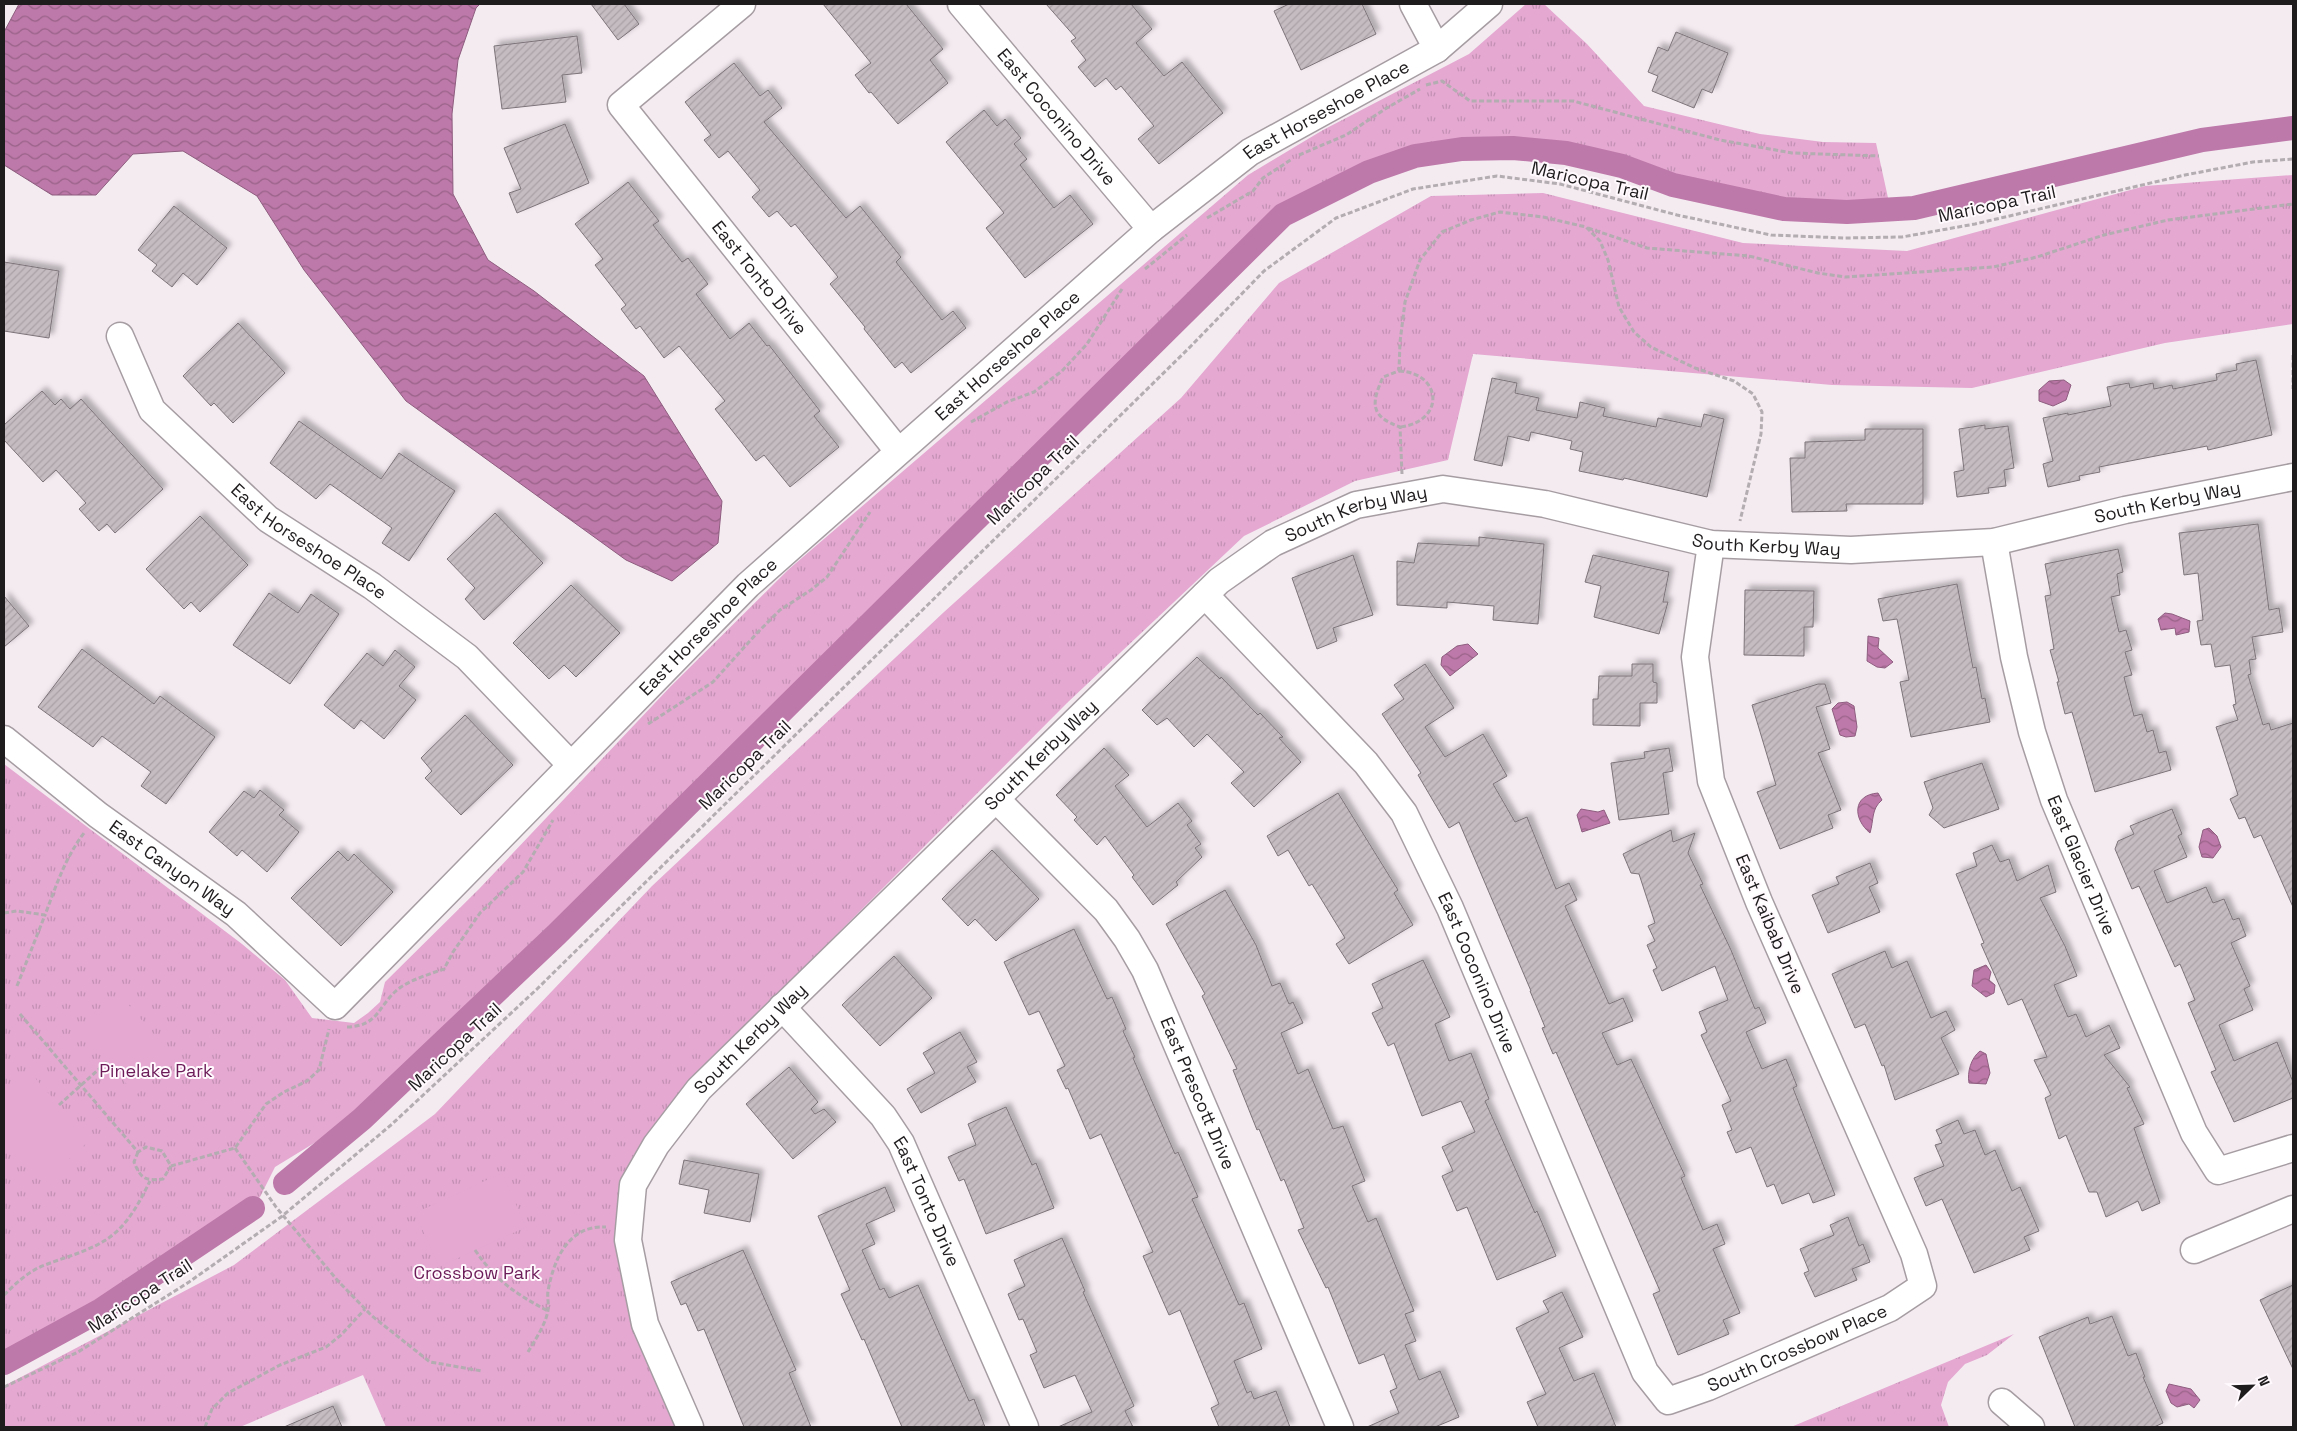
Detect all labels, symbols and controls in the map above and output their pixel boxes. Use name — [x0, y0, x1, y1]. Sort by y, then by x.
street label: East Coconino Drive — [992, 43, 1121, 190]
street label: East Horseshoe Place — [1238, 55, 1413, 164]
street label: Maricopa Trail — [1529, 156, 1651, 205]
street label: Maricopa Trail — [1936, 180, 2058, 227]
street label: East Tonto Drive — [707, 216, 812, 339]
street label: East Horseshoe Place — [930, 285, 1085, 426]
street label: Maricopa Trail — [982, 430, 1084, 530]
street label: South Kerby Way — [2092, 476, 2243, 528]
street label: East Horseshoe Place — [226, 478, 392, 604]
street label: South Kerby Way — [1281, 480, 1429, 547]
street label: South Kerby Way — [1690, 528, 1841, 561]
street label: East Horseshoe Place — [634, 553, 782, 700]
street label: South Kerby Way — [979, 694, 1102, 815]
street label: Maricopa Trail — [694, 715, 796, 815]
street label: East Glacier Drive — [2042, 792, 2121, 938]
street label: East Canyon Way — [105, 815, 240, 921]
street label: East Kaibab Drive — [1731, 850, 1810, 997]
street label: East Coconino Drive — [1433, 888, 1522, 1056]
street label: South Kerby Way — [689, 978, 811, 1099]
street label: Maricopa Trail — [403, 997, 506, 1096]
street label: East Prescott Drive — [1155, 1013, 1241, 1173]
park label: Pinelake Park — [99, 1059, 213, 1082]
street label: East Tonto Drive — [889, 1131, 966, 1270]
street label: Maricopa Trail — [83, 1253, 196, 1338]
park label: Crossbow Park — [413, 1261, 541, 1284]
street label: South Crossbow Place — [1704, 1299, 1890, 1397]
north arrow — [2227, 1361, 2277, 1411]
text: N — [2254, 1373, 2274, 1389]

